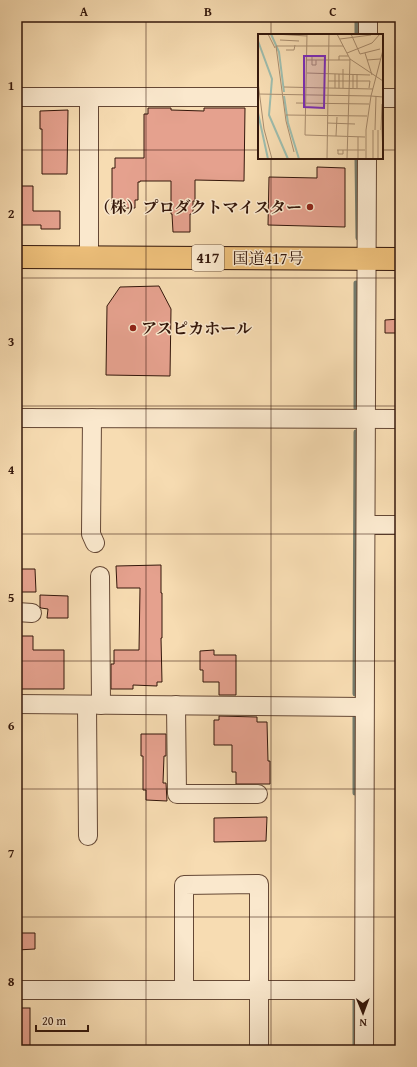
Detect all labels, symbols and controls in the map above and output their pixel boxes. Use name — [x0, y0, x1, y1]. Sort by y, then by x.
text: A — [80, 2, 89, 21]
text: B — [204, 2, 212, 21]
text: C — [329, 2, 337, 21]
inset map — [258, 34, 383, 159]
text: 1 — [8, 76, 14, 95]
place label: （株）プロダクトマイスター — [94, 195, 302, 219]
marker: （株）プロダクトマイスター — [305, 202, 315, 212]
text: 2 — [8, 204, 15, 223]
road number: 417 — [192, 245, 224, 271]
street label: 国道417号 — [232, 246, 304, 270]
place label: アスピカホール — [141, 316, 252, 340]
marker: アスピカホール — [128, 323, 138, 333]
text: 3 — [8, 332, 14, 351]
text: 4 — [8, 460, 15, 479]
text: 5 — [8, 588, 15, 607]
text: 6 — [8, 716, 15, 735]
text: 7 — [8, 844, 15, 863]
text: 8 — [8, 972, 15, 991]
north arrow — [343, 993, 383, 1033]
scale bar — [36, 1007, 88, 1033]
text: 20 m — [42, 1012, 66, 1029]
text: N — [359, 1015, 367, 1031]

